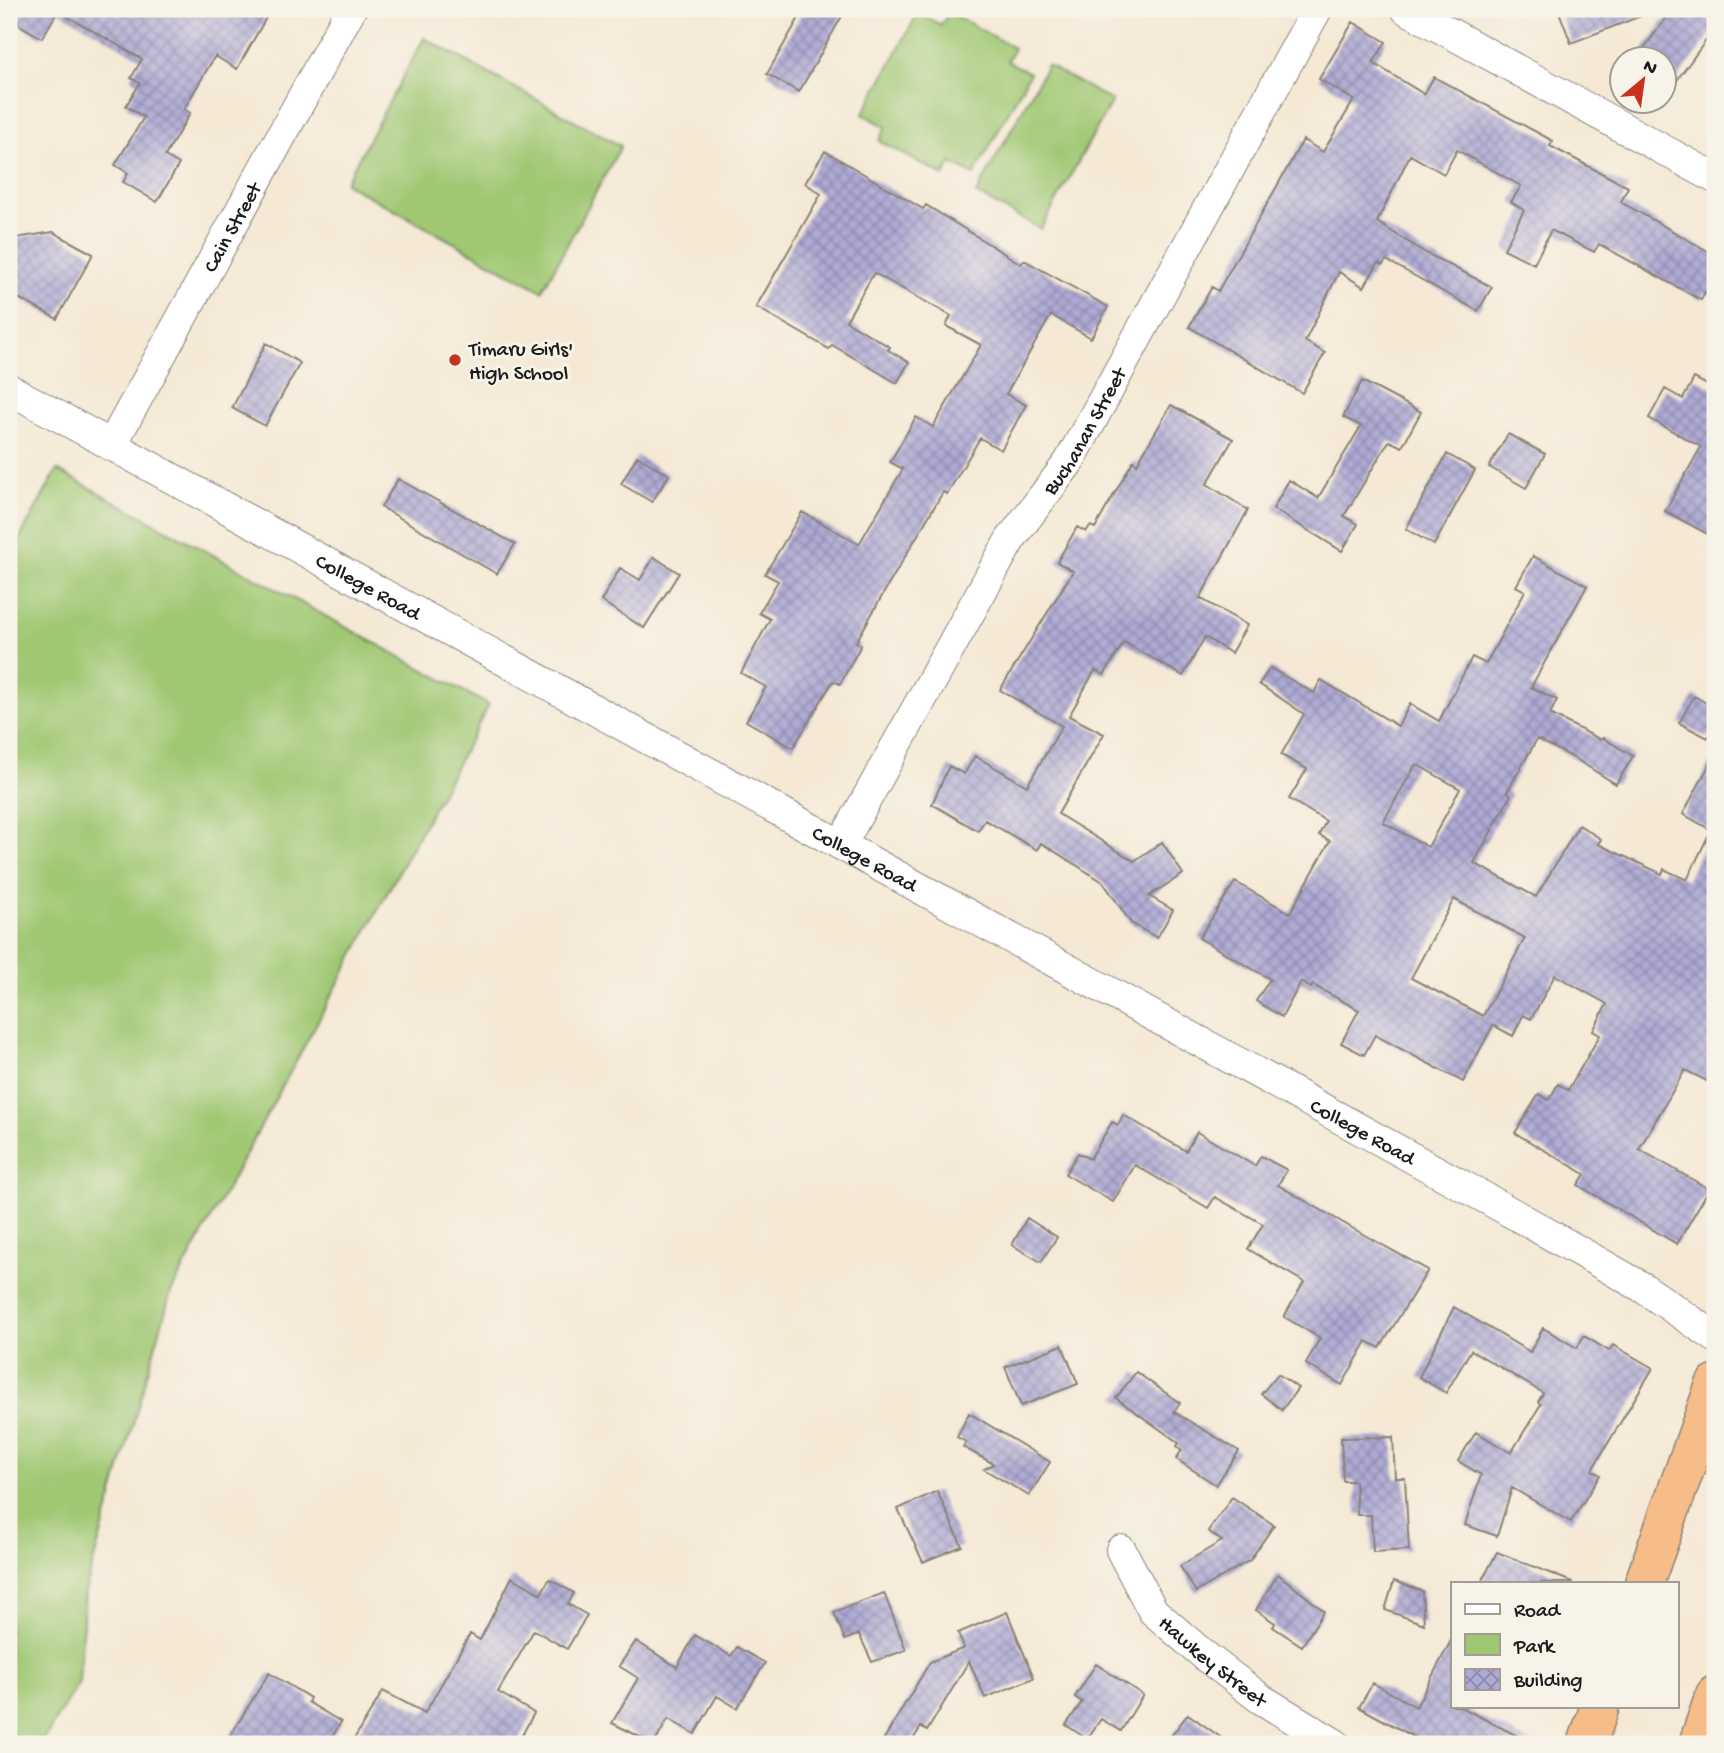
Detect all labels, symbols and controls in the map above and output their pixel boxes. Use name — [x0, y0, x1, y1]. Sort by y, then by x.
north arrow — [1608, 46, 1678, 116]
text: N — [1639, 55, 1661, 81]
street label: Cain Street — [200, 177, 270, 278]
place label: Timaru Girls' High School — [468, 339, 573, 388]
marker: Timaru Girls' High School — [447, 352, 463, 368]
street label: Buchanan Street — [1039, 362, 1135, 502]
street label: College Road — [310, 550, 425, 629]
street label: College Road — [806, 822, 922, 901]
street label: College Road — [1304, 1095, 1420, 1174]
legend — [1451, 1582, 1678, 1708]
text: Road — [1514, 1600, 1562, 1625]
street label: Hawkey Street — [1152, 1612, 1272, 1716]
text: Park — [1513, 1636, 1557, 1661]
text: Building — [1513, 1670, 1583, 1695]

